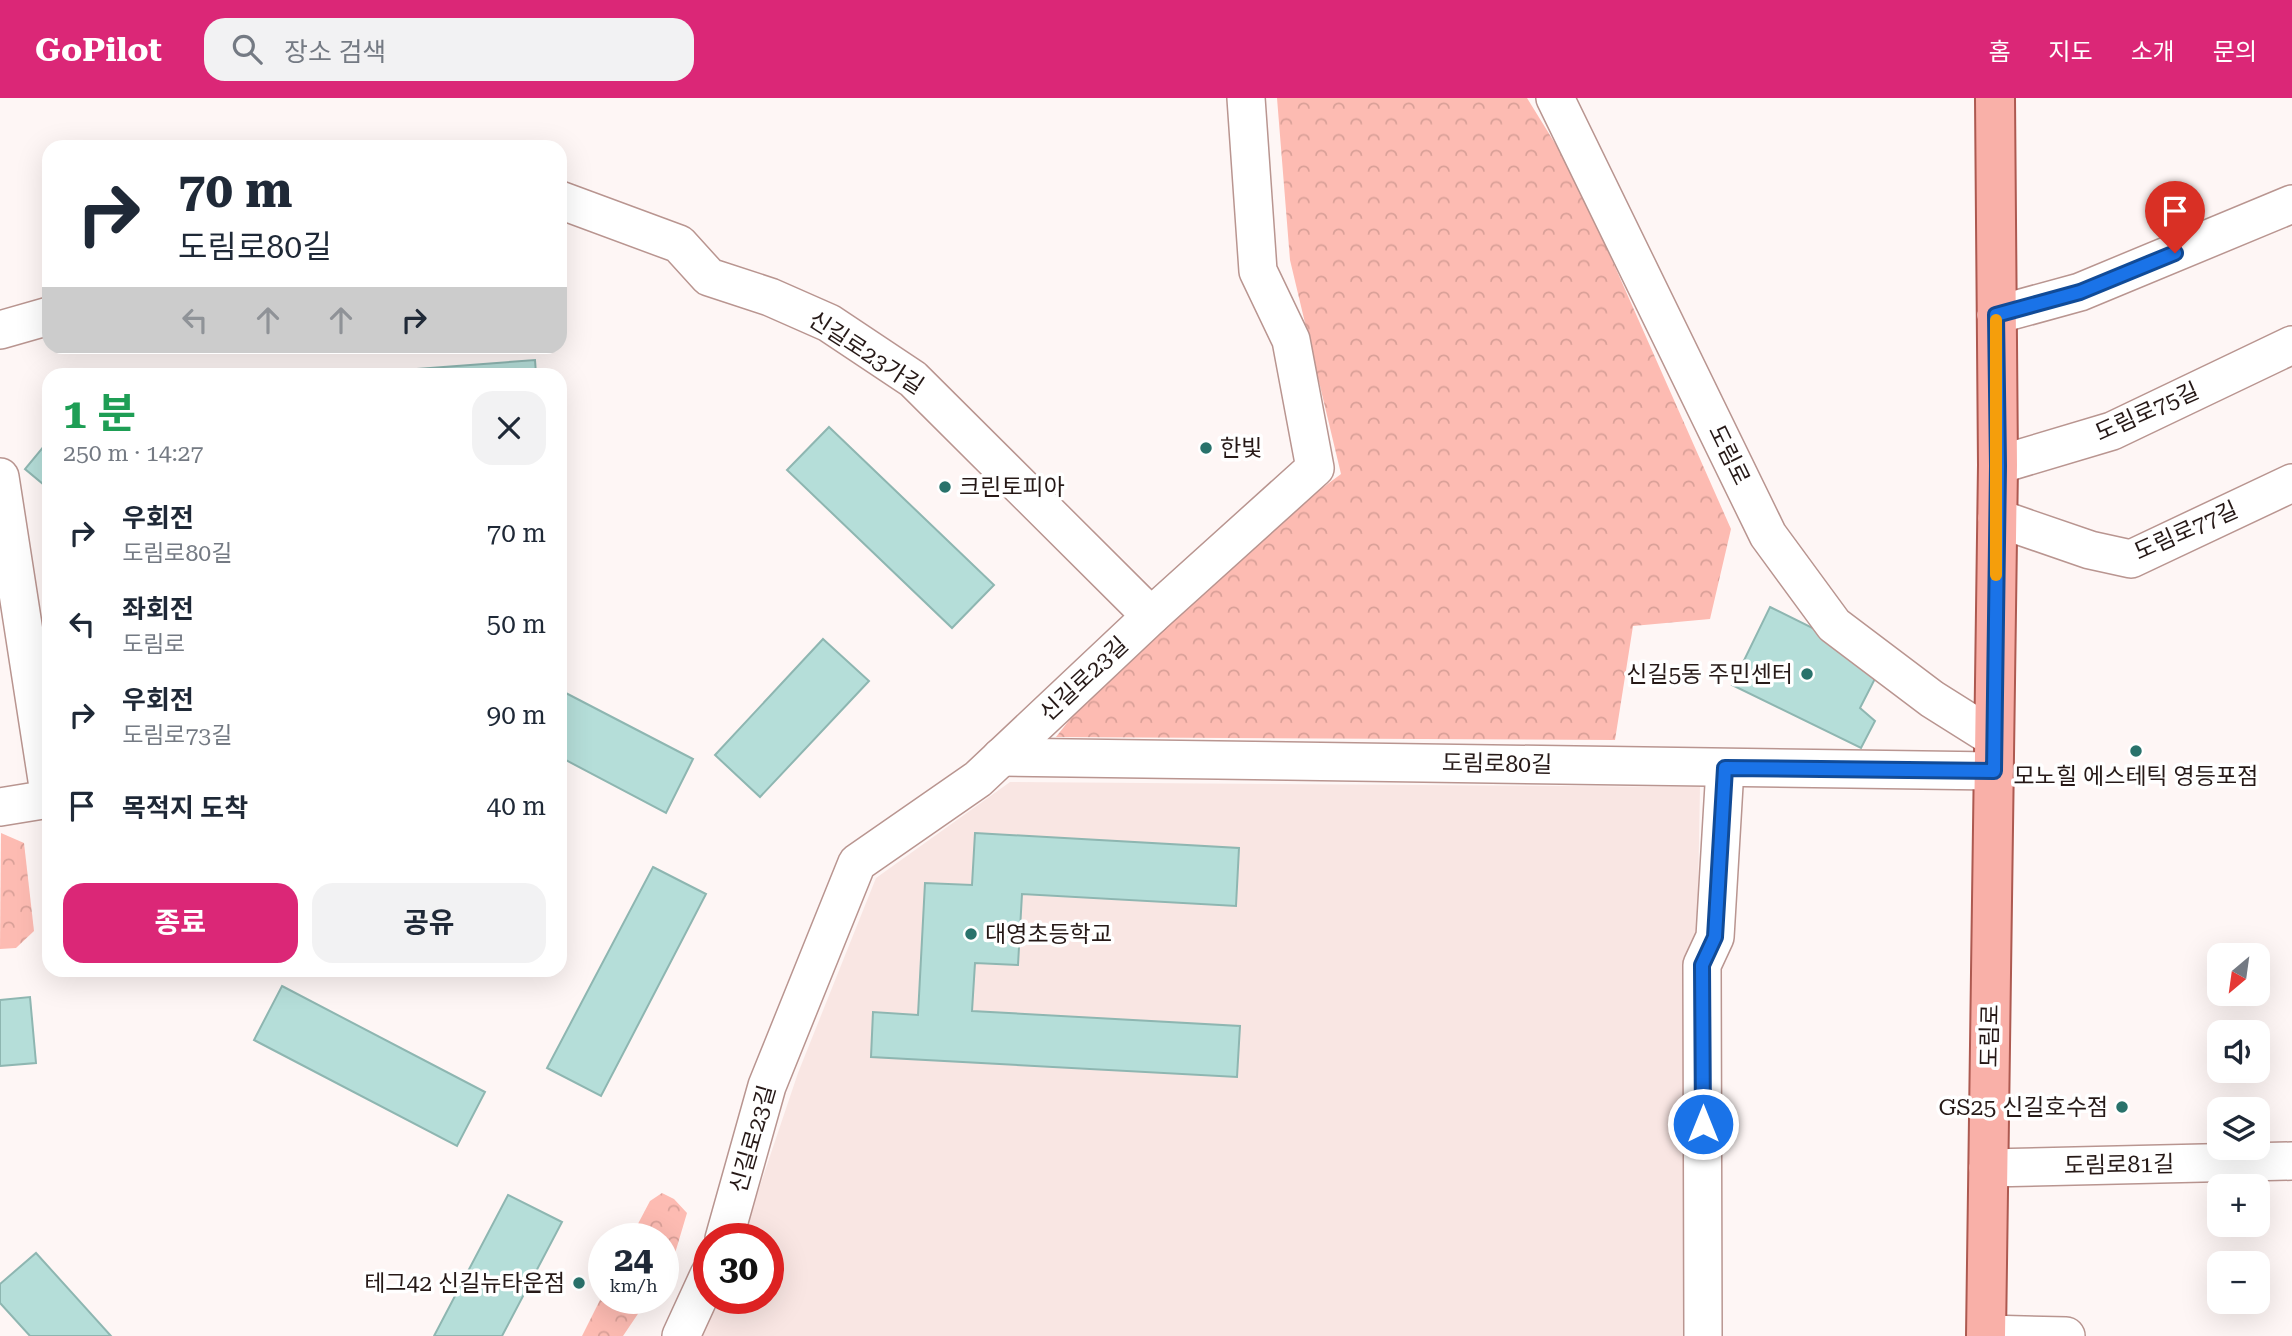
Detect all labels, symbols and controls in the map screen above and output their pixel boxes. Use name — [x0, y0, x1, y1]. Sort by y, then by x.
search box — [204, 18, 694, 81]
text: GoPilot — [35, 30, 162, 69]
icon: search — [228, 30, 266, 68]
text: 장소 검색 — [284, 37, 386, 67]
text: 홈 — [1988, 38, 2010, 66]
text: 지도 — [2048, 38, 2093, 66]
text: 소개 — [2131, 38, 2175, 66]
text: 문의 — [2213, 38, 2257, 66]
text: 70 m — [178, 162, 293, 219]
icon: right — [63, 168, 154, 259]
pin — [2145, 181, 2205, 253]
icon: arrive — [2156, 192, 2194, 230]
text: 도림로80길 — [178, 228, 332, 266]
icon: left — [176, 301, 214, 339]
icon: ahead — [249, 301, 287, 339]
icon: ahead — [322, 301, 360, 339]
icon: right — [395, 301, 433, 339]
street label: 신길로23가길 — [803, 306, 929, 400]
street label: 도림로75길 — [2091, 377, 2203, 447]
text: 1 분 — [63, 389, 136, 438]
button: close — [472, 391, 546, 465]
street label: 도림로 — [1703, 421, 1755, 489]
place label: 한빛 — [1220, 435, 1262, 462]
text: 250 m · 14:27 — [63, 440, 203, 467]
marker: 한빛 — [1198, 440, 1214, 456]
place label: 크린토피아 — [959, 474, 1065, 501]
marker: 크린토피아 — [937, 479, 953, 495]
street label: 도림로77길 — [2130, 496, 2242, 566]
text: 우회전 — [122, 503, 194, 533]
icon: right — [63, 514, 101, 552]
text: 70 m — [487, 518, 546, 548]
text: 도림로80길 — [122, 540, 232, 567]
text: 좌회전 — [122, 594, 194, 624]
icon: left — [63, 605, 101, 643]
text: 50 m — [487, 609, 546, 639]
text: 도림로 — [122, 631, 185, 658]
street label: 신길로23길 — [1034, 631, 1134, 727]
place label: 신길5동 주민센터 — [1626, 661, 1793, 688]
marker: 신길5동 주민센터 — [1799, 666, 1815, 682]
text: 우회전 — [122, 685, 194, 715]
icon: right — [63, 696, 101, 734]
text: 90 m — [487, 700, 546, 730]
text: 도림로73길 — [122, 722, 232, 749]
marker: 모노힐 에스테틱 영등포점 — [2128, 743, 2144, 759]
street label: 도림로80길 — [1442, 750, 1552, 778]
place label: 모노힐 에스테틱 영등포점 — [2014, 763, 2258, 790]
icon: arrive — [63, 787, 101, 825]
text: 40 m — [487, 791, 546, 821]
text: 목적지 도착 — [122, 793, 248, 823]
button: 종료 — [63, 883, 298, 963]
button: 공유 — [312, 883, 546, 963]
place label: 대영초등학교 — [985, 921, 1112, 948]
marker: 대영초등학교 — [963, 926, 979, 942]
north arrow — [2207, 943, 2270, 1006]
map controls — [2207, 943, 2270, 1314]
street label: 도림로 — [1976, 1004, 2004, 1068]
button: sound — [2207, 1020, 2270, 1083]
street label: 신길로23길 — [725, 1082, 781, 1196]
position arrow — [1666, 1087, 1740, 1161]
place label: GS25 신길호수점 — [1938, 1094, 2108, 1121]
button: layers — [2207, 1097, 2270, 1160]
marker: GS25 신길호수점 — [2114, 1099, 2130, 1115]
street label: 도림로81길 — [2064, 1151, 2174, 1179]
button: + — [2207, 1174, 2270, 1237]
speed limit sign: 30 — [693, 1223, 784, 1314]
text: 24 — [614, 1239, 653, 1280]
button: − — [2207, 1251, 2270, 1314]
place label: 테그42 신길뉴타운점 — [364, 1270, 565, 1297]
marker: 테그42 신길뉴타운점 — [571, 1275, 587, 1291]
text: km/h — [609, 1275, 658, 1296]

